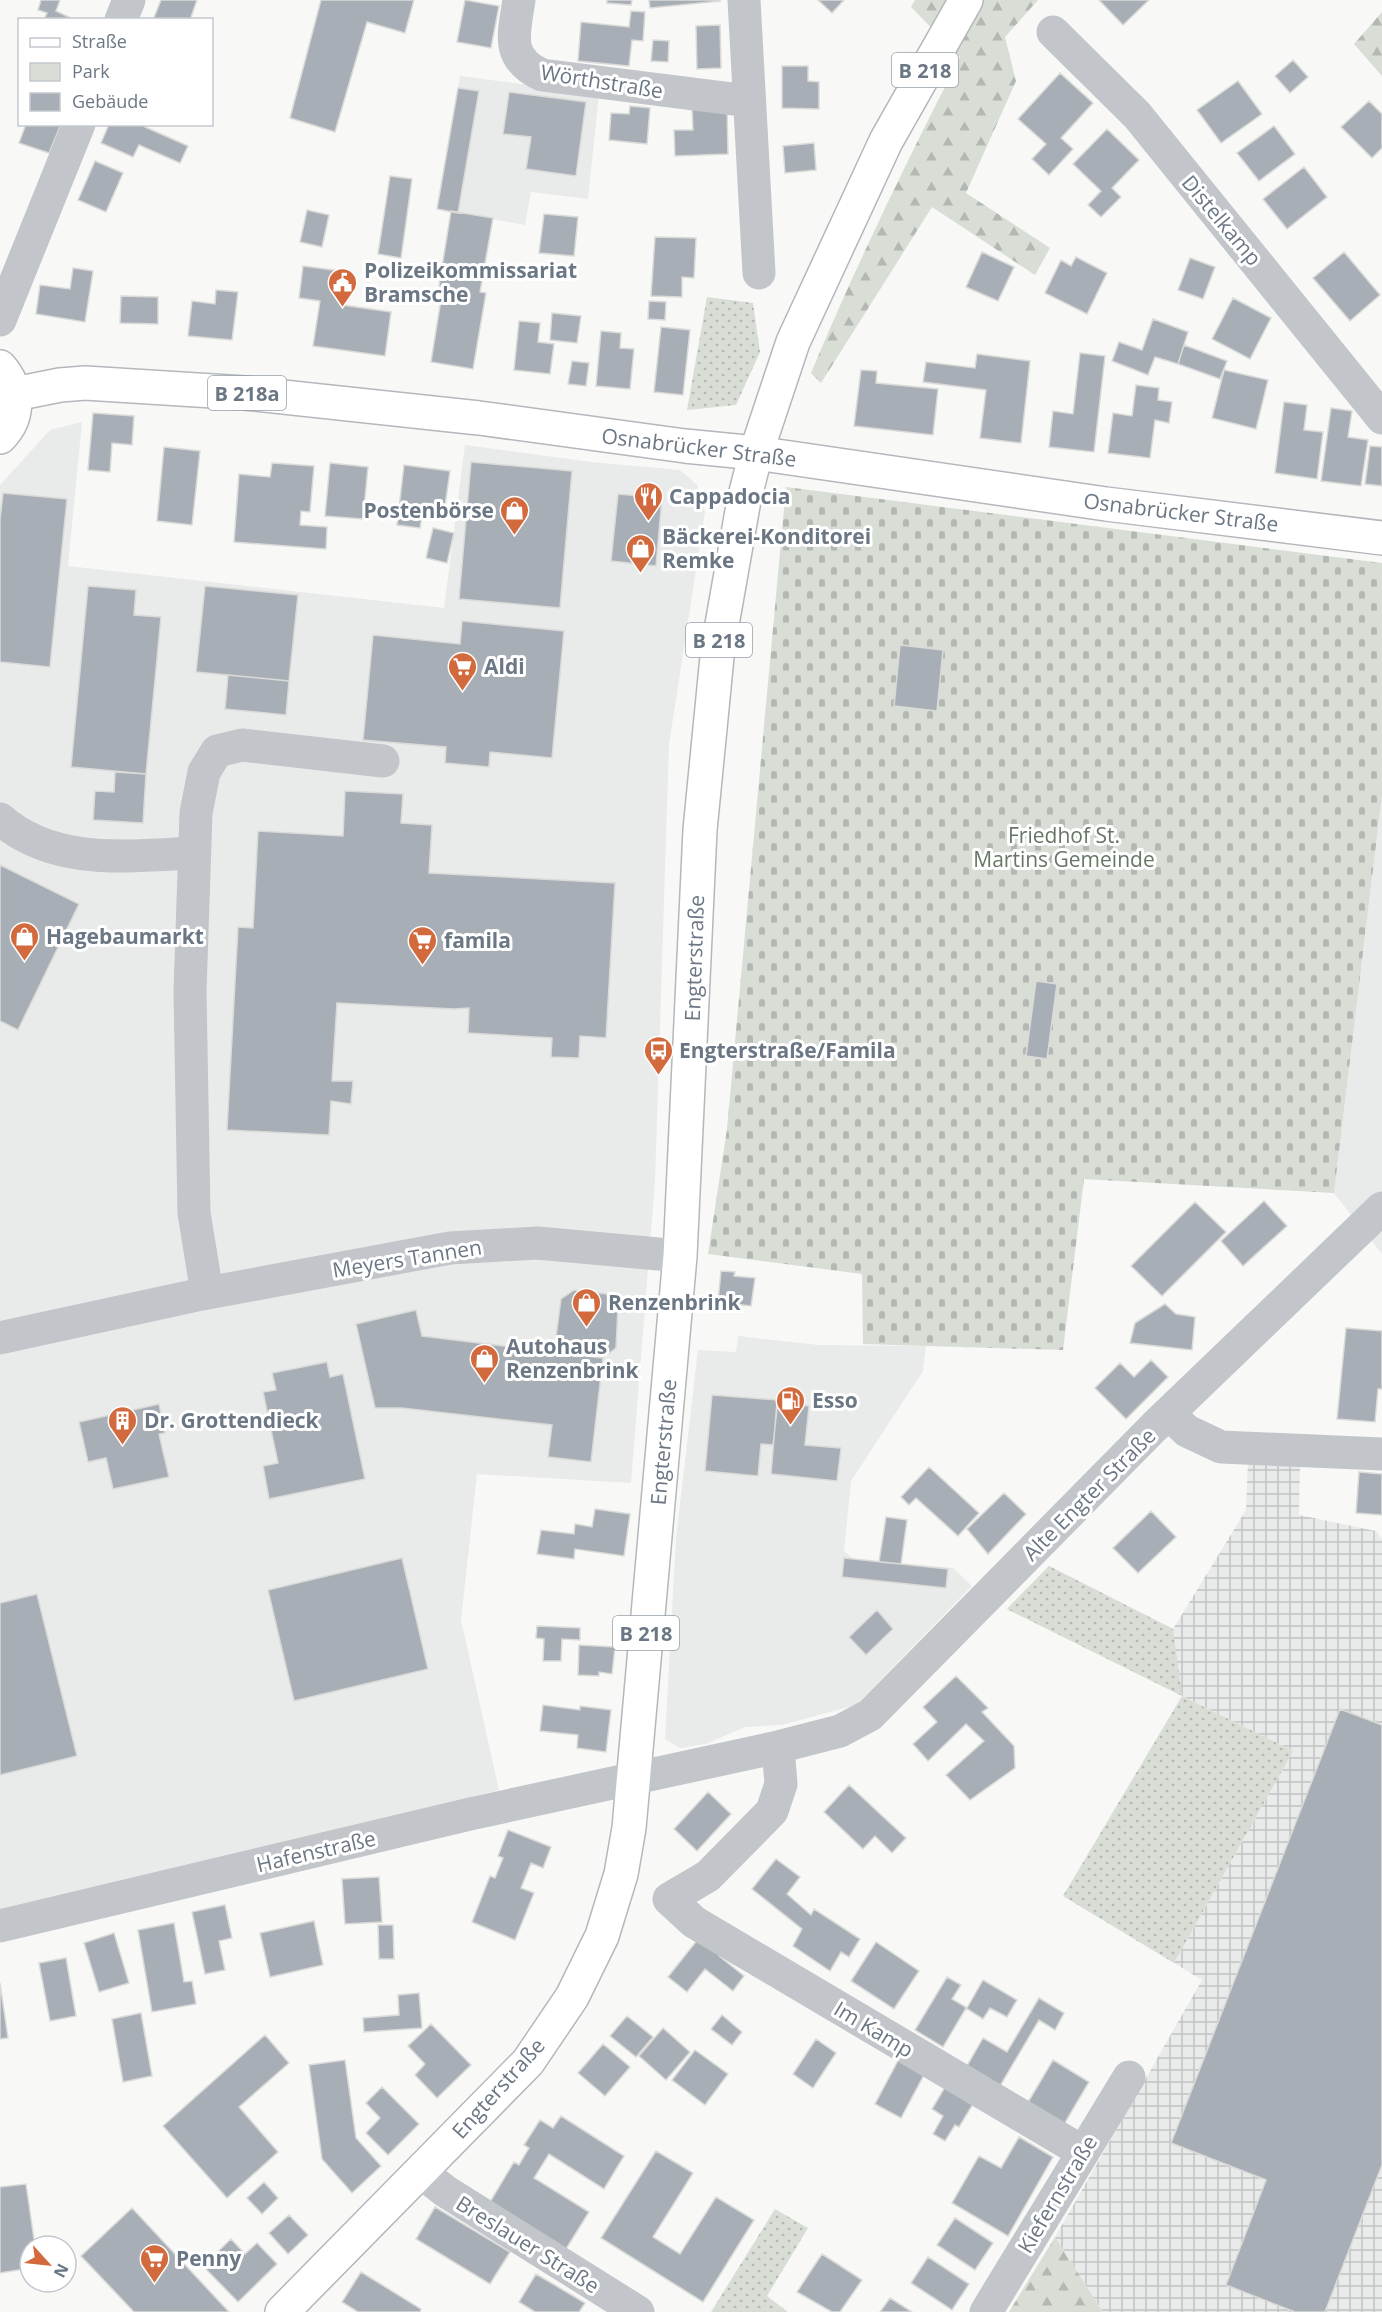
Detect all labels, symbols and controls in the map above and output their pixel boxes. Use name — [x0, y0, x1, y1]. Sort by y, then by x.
legend — [18, 18, 213, 126]
text: Straße — [72, 29, 127, 53]
road number: B 218 — [892, 53, 958, 87]
street label: Wörthstraße — [539, 58, 665, 104]
text: Park — [72, 59, 110, 83]
text: Gebäude — [72, 89, 148, 113]
street label: Distelkamp — [1176, 169, 1268, 271]
place label: Polizeikommissariat Bramsche — [364, 256, 577, 308]
public building icon: Polizeikommissariat Bramsche — [327, 266, 359, 308]
road number: B 218a — [208, 376, 286, 410]
street label: Osnabrücker Straße — [600, 421, 798, 473]
restaurant icon: Cappadocia — [632, 480, 664, 522]
place label: Cappadocia — [669, 482, 791, 510]
street label: Osnabrücker Straße — [1082, 486, 1280, 538]
shop icon: Postenbörse — [499, 494, 531, 536]
place label: Postenbörse — [363, 496, 494, 524]
place label: Bäckerei-Konditorei Remke — [662, 522, 871, 574]
shop icon: Bäckerei-Konditorei Remke — [625, 532, 657, 574]
road number: B 218 — [686, 623, 752, 657]
supermarket icon: Aldi — [447, 650, 479, 692]
place label: Aldi — [484, 652, 525, 680]
park label: Friedhof St. Martins Gemeinde — [973, 821, 1155, 873]
street label: Engterstraße — [678, 894, 710, 1022]
shop icon: Hagebaumarkt — [9, 920, 41, 962]
place label: Hagebaumarkt — [46, 922, 204, 950]
supermarket icon: famila — [407, 924, 439, 966]
place label: famila — [444, 926, 511, 954]
bus stop icon: Engterstraße/Famila — [642, 1034, 674, 1076]
place label: Engterstraße/Famila — [679, 1036, 896, 1064]
street label: Meyers Tannen — [330, 1232, 484, 1284]
shop icon: Renzenbrink — [571, 1286, 603, 1328]
place label: Renzenbrink — [608, 1288, 742, 1316]
place label: Autohaus Renzenbrink — [506, 1332, 640, 1384]
shop icon: Autohaus Renzenbrink — [469, 1342, 501, 1384]
street label: Engterstraße — [644, 1378, 682, 1506]
fuel station icon: Esso — [775, 1384, 807, 1426]
place label: Esso — [812, 1386, 858, 1414]
building icon: Dr. Grottendieck — [107, 1404, 139, 1446]
place label: Dr. Grottendieck — [144, 1406, 320, 1434]
street label: Alte Engter Straße — [1017, 1422, 1161, 1566]
road number: B 218 — [613, 1616, 679, 1650]
street label: Hafenstraße — [254, 1824, 378, 1878]
street label: Im Kamp — [829, 1994, 919, 2064]
street label: Engterstraße — [445, 2032, 551, 2144]
street label: Kiefernstraße — [1011, 2130, 1103, 2258]
street label: Breslauer Straße — [451, 2189, 605, 2299]
north arrow — [18, 2234, 78, 2294]
supermarket icon: Penny — [139, 2242, 171, 2284]
place label: Penny — [176, 2244, 241, 2272]
text: N — [49, 2260, 74, 2282]

